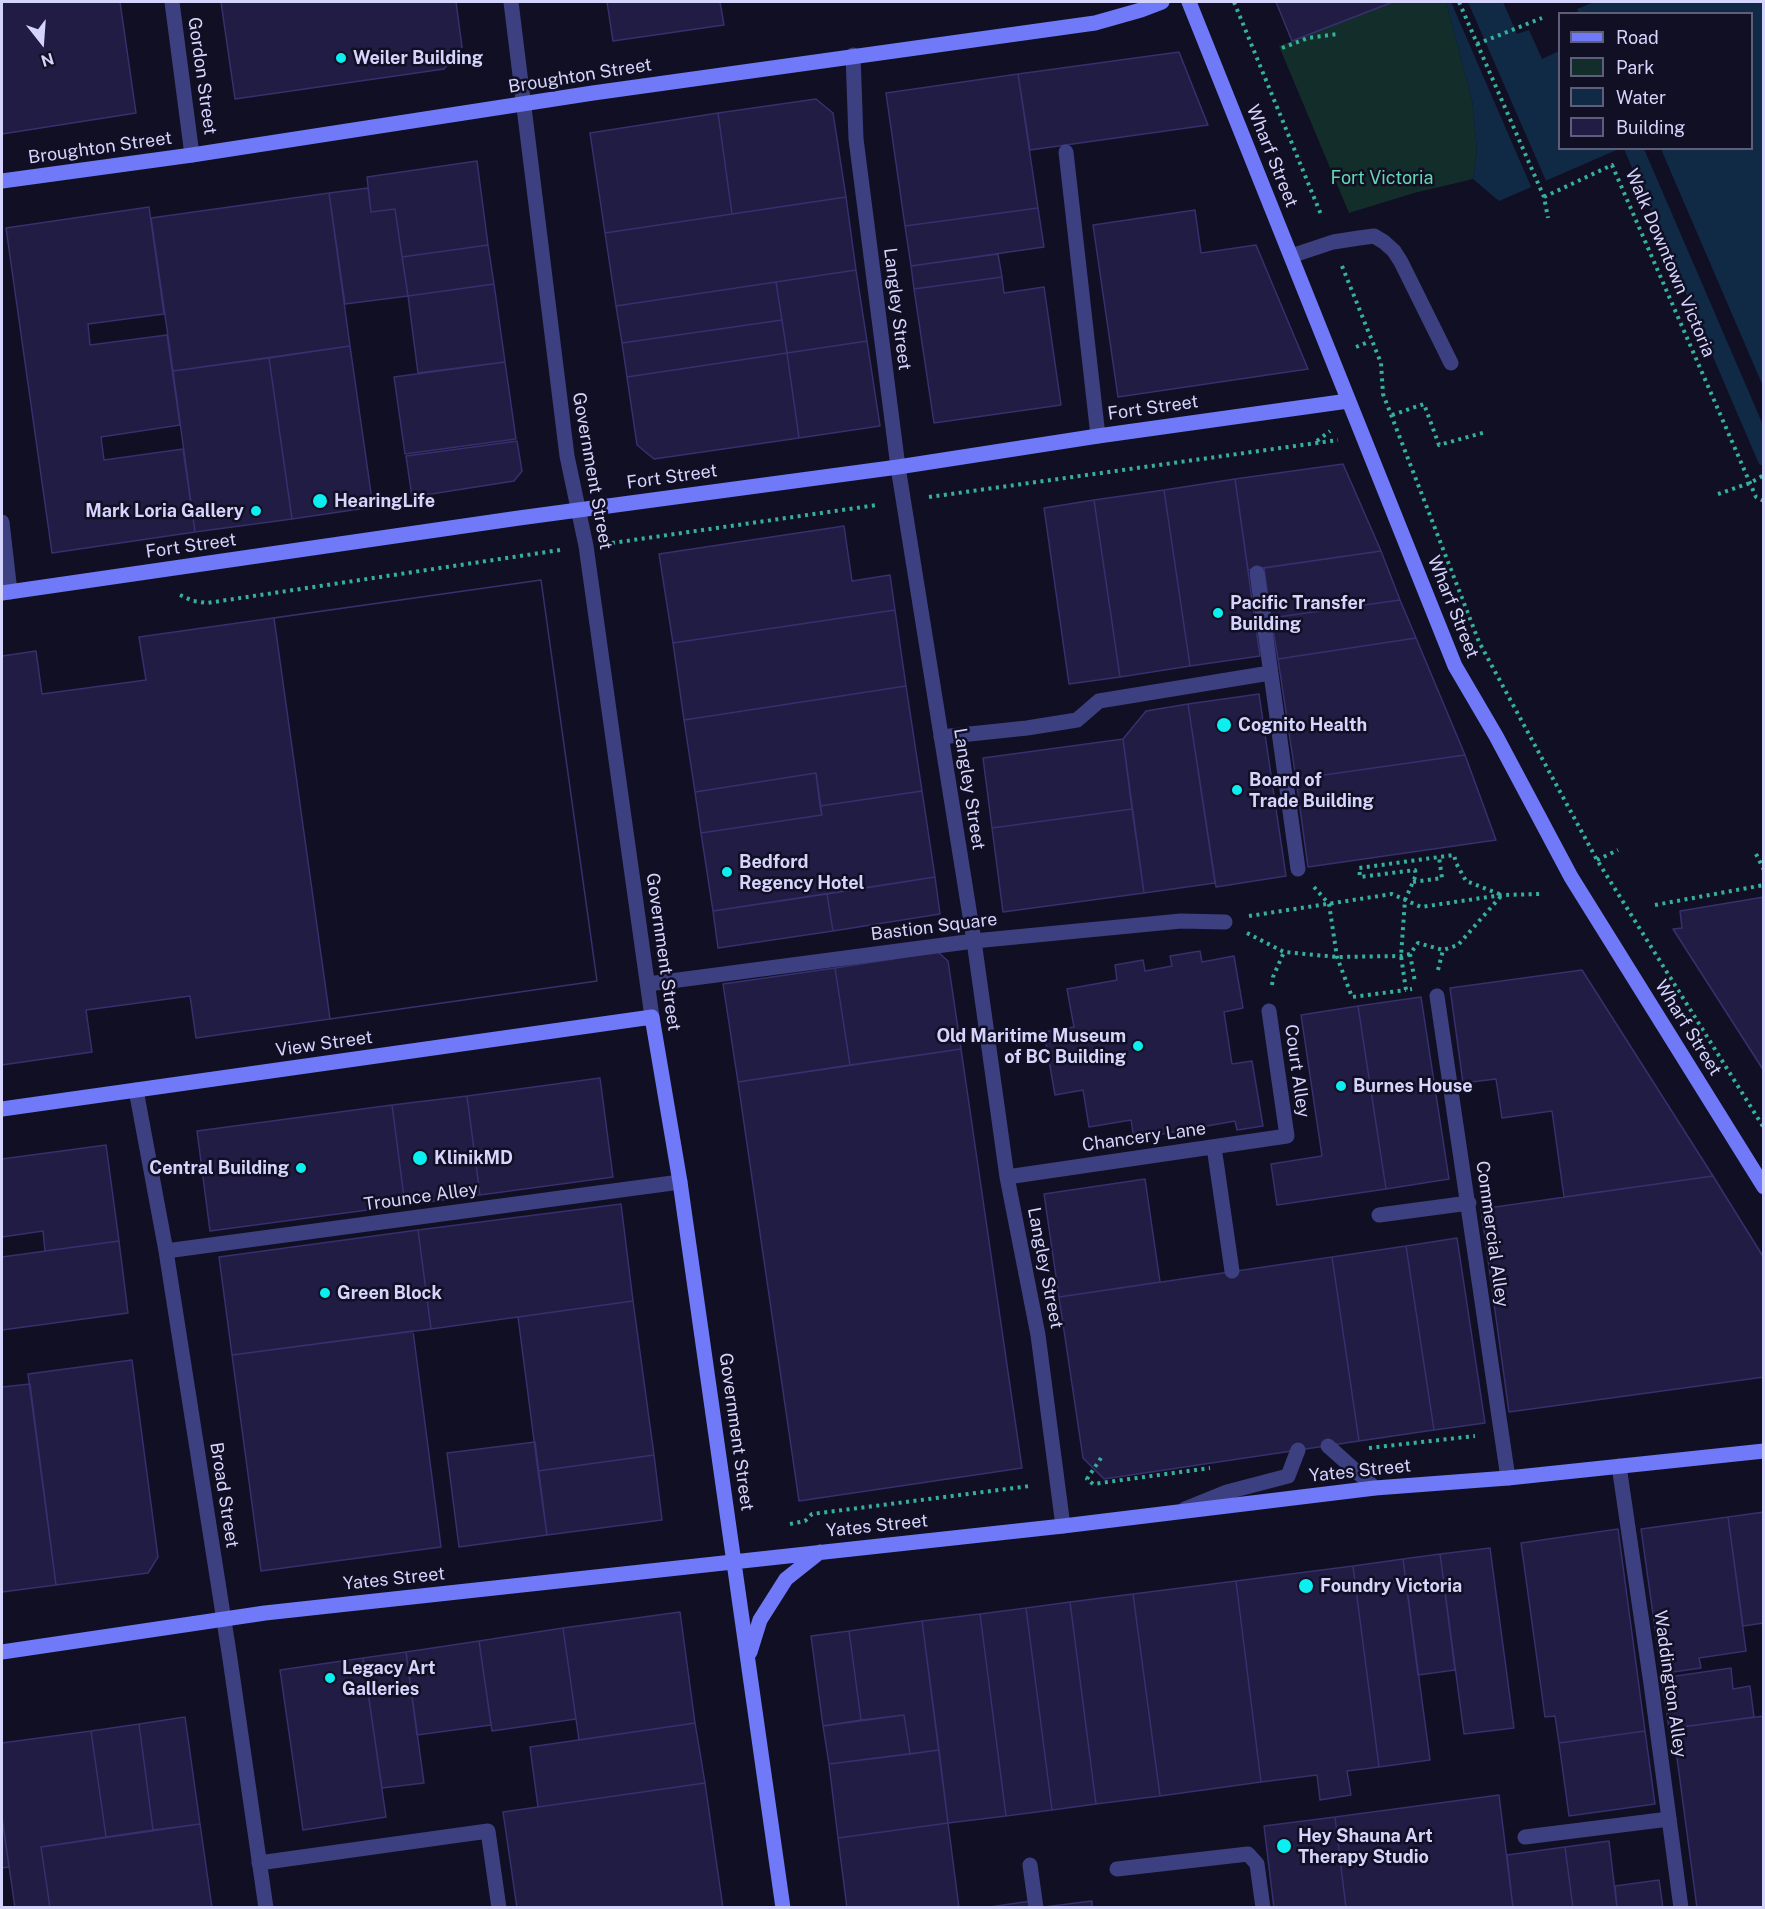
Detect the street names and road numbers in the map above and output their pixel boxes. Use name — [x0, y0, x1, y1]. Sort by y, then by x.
street label: Gordon Street — [183, 16, 221, 136]
street label: Broughton Street — [507, 54, 653, 98]
street label: Wharf Street — [1242, 102, 1302, 210]
street label: Broughton Street — [27, 127, 173, 169]
street label: Walk Downtown Victoria — [1620, 165, 1720, 361]
street label: Langley Street — [879, 246, 915, 372]
street label: Government Street — [568, 391, 616, 551]
street label: Fort Street — [1106, 391, 1200, 425]
street label: Fort Street — [625, 460, 719, 494]
street label: Fort Street — [144, 529, 238, 563]
street label: Wharf Street — [1423, 553, 1483, 661]
street label: Langley Street — [949, 726, 989, 852]
street label: Government Street — [641, 872, 685, 1032]
street label: Bastion Square — [869, 909, 999, 945]
street label: Wharf Street — [1650, 976, 1726, 1080]
street label: Court Alley — [1280, 1023, 1314, 1119]
street label: View Street — [274, 1027, 374, 1061]
street label: Chancery Lane — [1081, 1118, 1207, 1156]
street label: Commercial Alley — [1471, 1160, 1513, 1308]
street label: Trounce Alley — [363, 1178, 479, 1216]
street label: Langley Street — [1023, 1205, 1067, 1331]
street label: Government Street — [714, 1352, 758, 1512]
street label: Broad Street — [205, 1441, 243, 1549]
street label: Yates Street — [1308, 1455, 1412, 1487]
street label: Yates Street — [825, 1510, 929, 1542]
street label: Yates Street — [342, 1563, 446, 1595]
street label: Waddington Alley — [1649, 1609, 1691, 1759]

